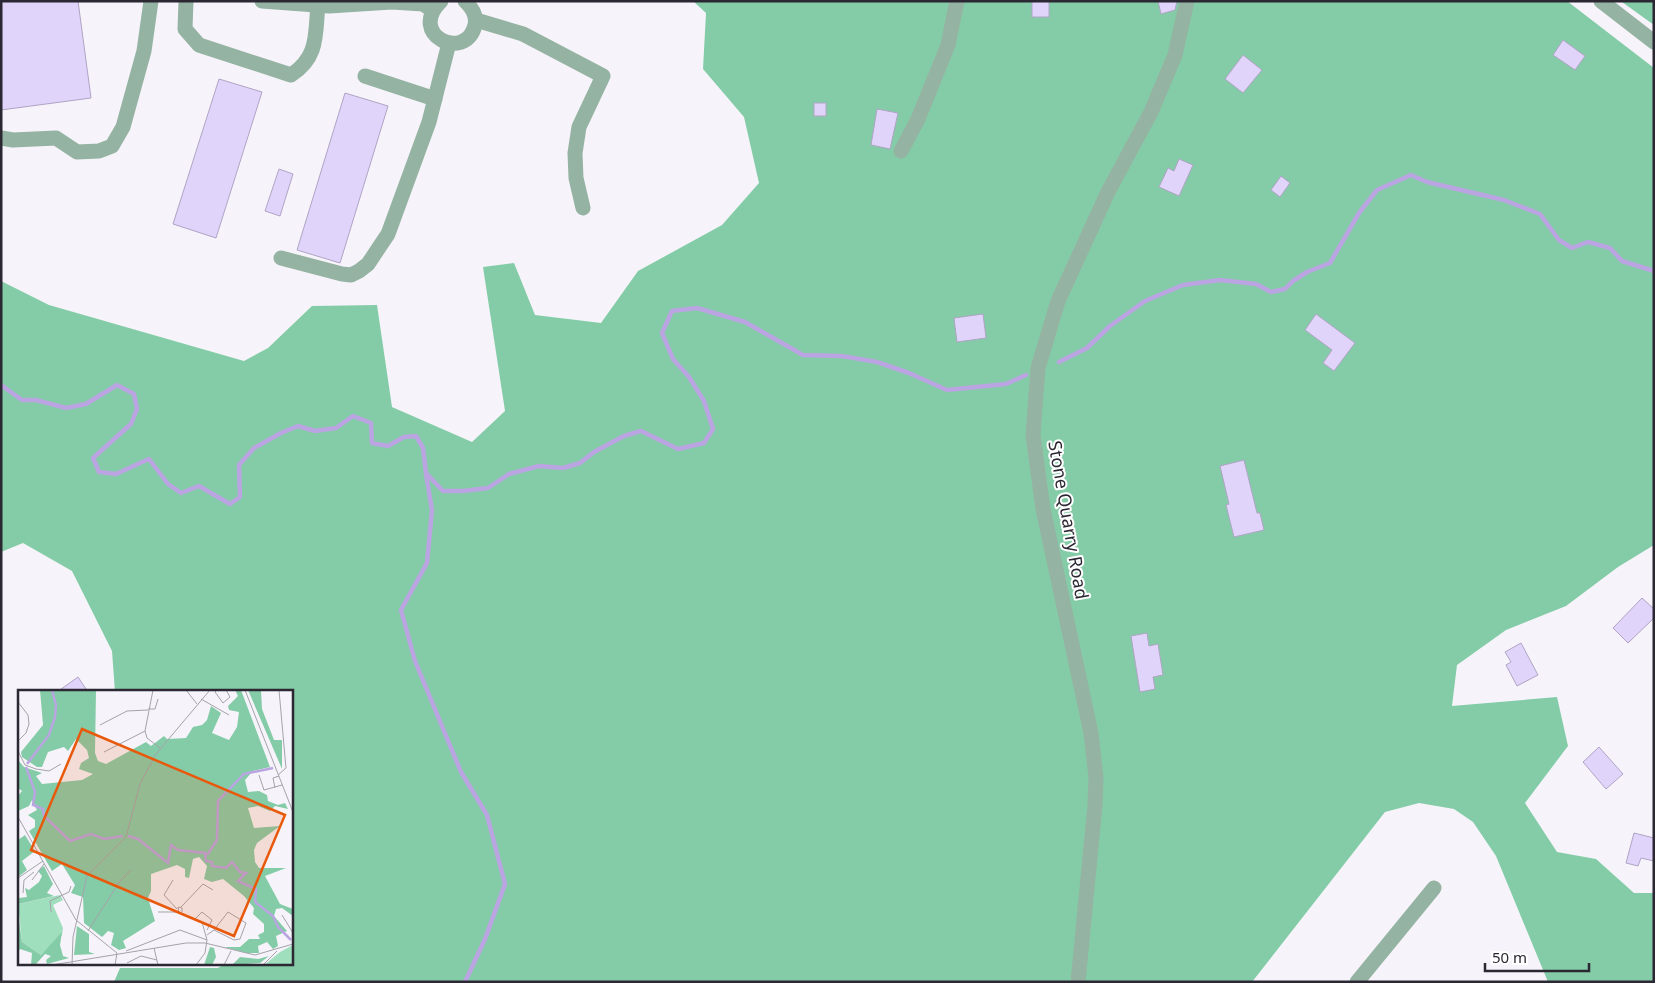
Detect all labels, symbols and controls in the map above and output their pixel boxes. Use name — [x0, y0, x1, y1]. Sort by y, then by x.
street label: Stone Quarry Road — [1043, 439, 1095, 601]
inset map — [18, 690, 292, 966]
scale bar — [1485, 940, 1589, 972]
text: 50 m — [1492, 947, 1527, 967]

